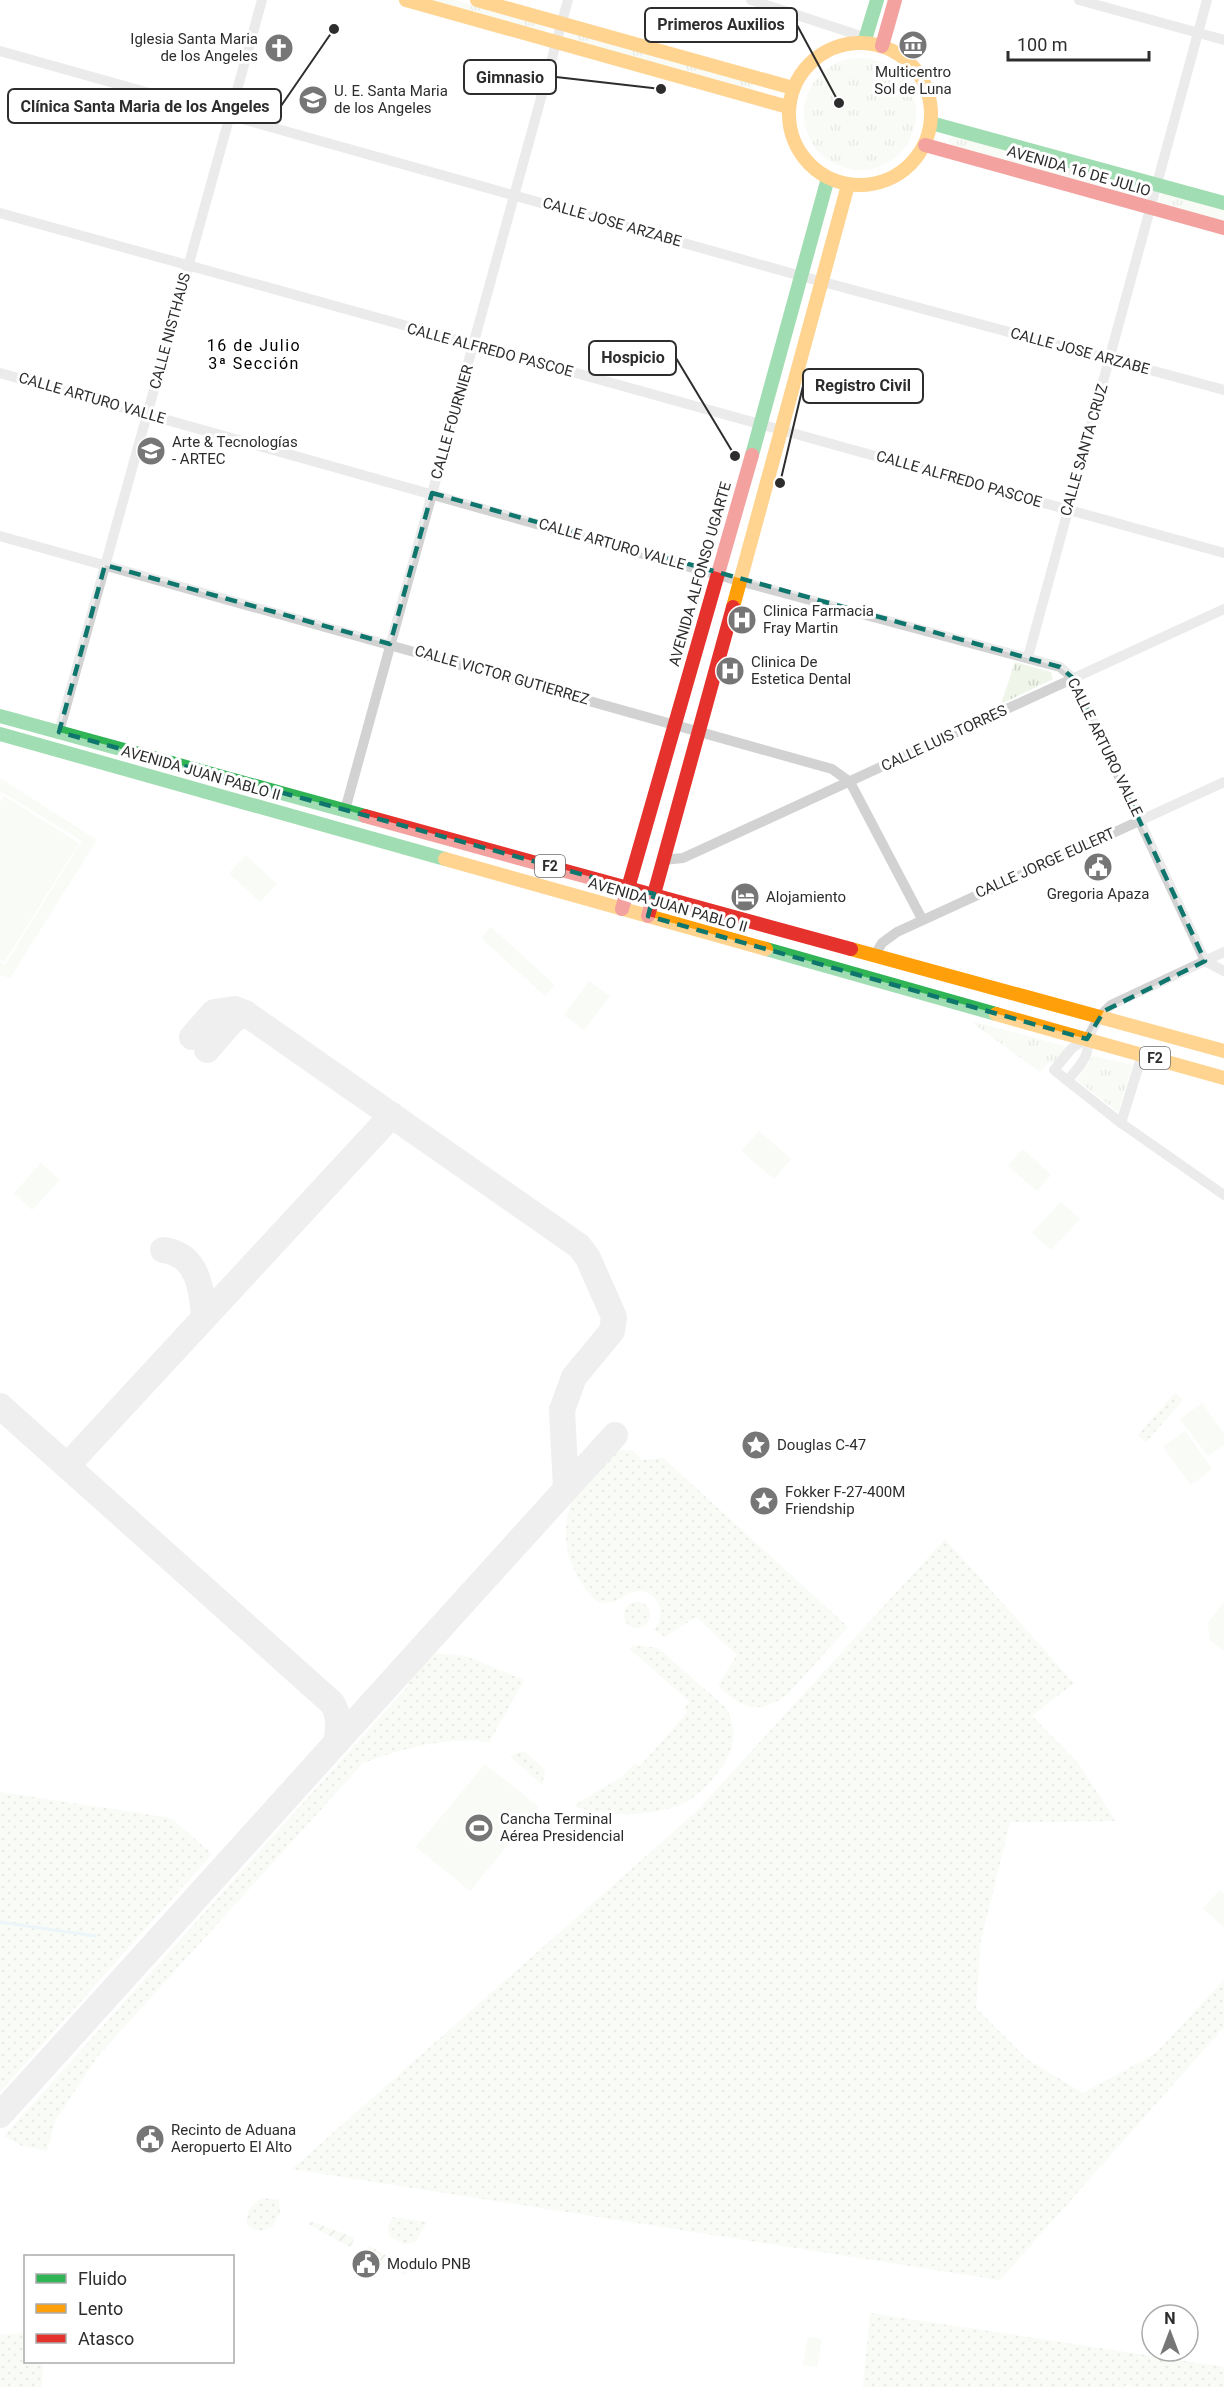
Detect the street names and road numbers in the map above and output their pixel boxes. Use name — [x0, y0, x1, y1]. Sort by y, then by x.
street label: AVENIDA 16 DE JULIO — [1005, 142, 1153, 200]
street label: CALLE JOSE ARZABE — [541, 194, 684, 251]
street label: CALLE NISTHAUS — [146, 271, 194, 391]
street label: CALLE ALFREDO PASCOE — [405, 319, 576, 381]
street label: CALLE JOSE ARZABE — [1008, 324, 1152, 378]
street label: CALLE FOURNIER — [427, 363, 477, 481]
street label: CALLE ARTURO VALLE — [17, 368, 168, 428]
street label: CALLE SANTA CRUZ — [1057, 382, 1111, 518]
street label: CALLE ALFREDO PASCOE — [874, 447, 1044, 511]
street label: AVENIDA ALFONSO UGARTE — [665, 479, 735, 668]
street label: CALLE ARTURO VALLE — [537, 514, 688, 574]
street label: CALLE VICTOR GUTIERREZ — [413, 641, 591, 709]
street label: CALLE ARTURO VALLE — [1064, 675, 1147, 820]
street label: CALLE LUIS TORRES — [878, 701, 1010, 775]
street label: AVENIDA JUAN PABLO II — [119, 742, 283, 804]
street label: CALLE JORGE EULERT — [972, 824, 1118, 902]
road number: F2 — [535, 855, 565, 877]
street label: AVENIDA JUAN PABLO II — [586, 874, 750, 936]
road number: F2 — [1140, 1047, 1170, 1069]

